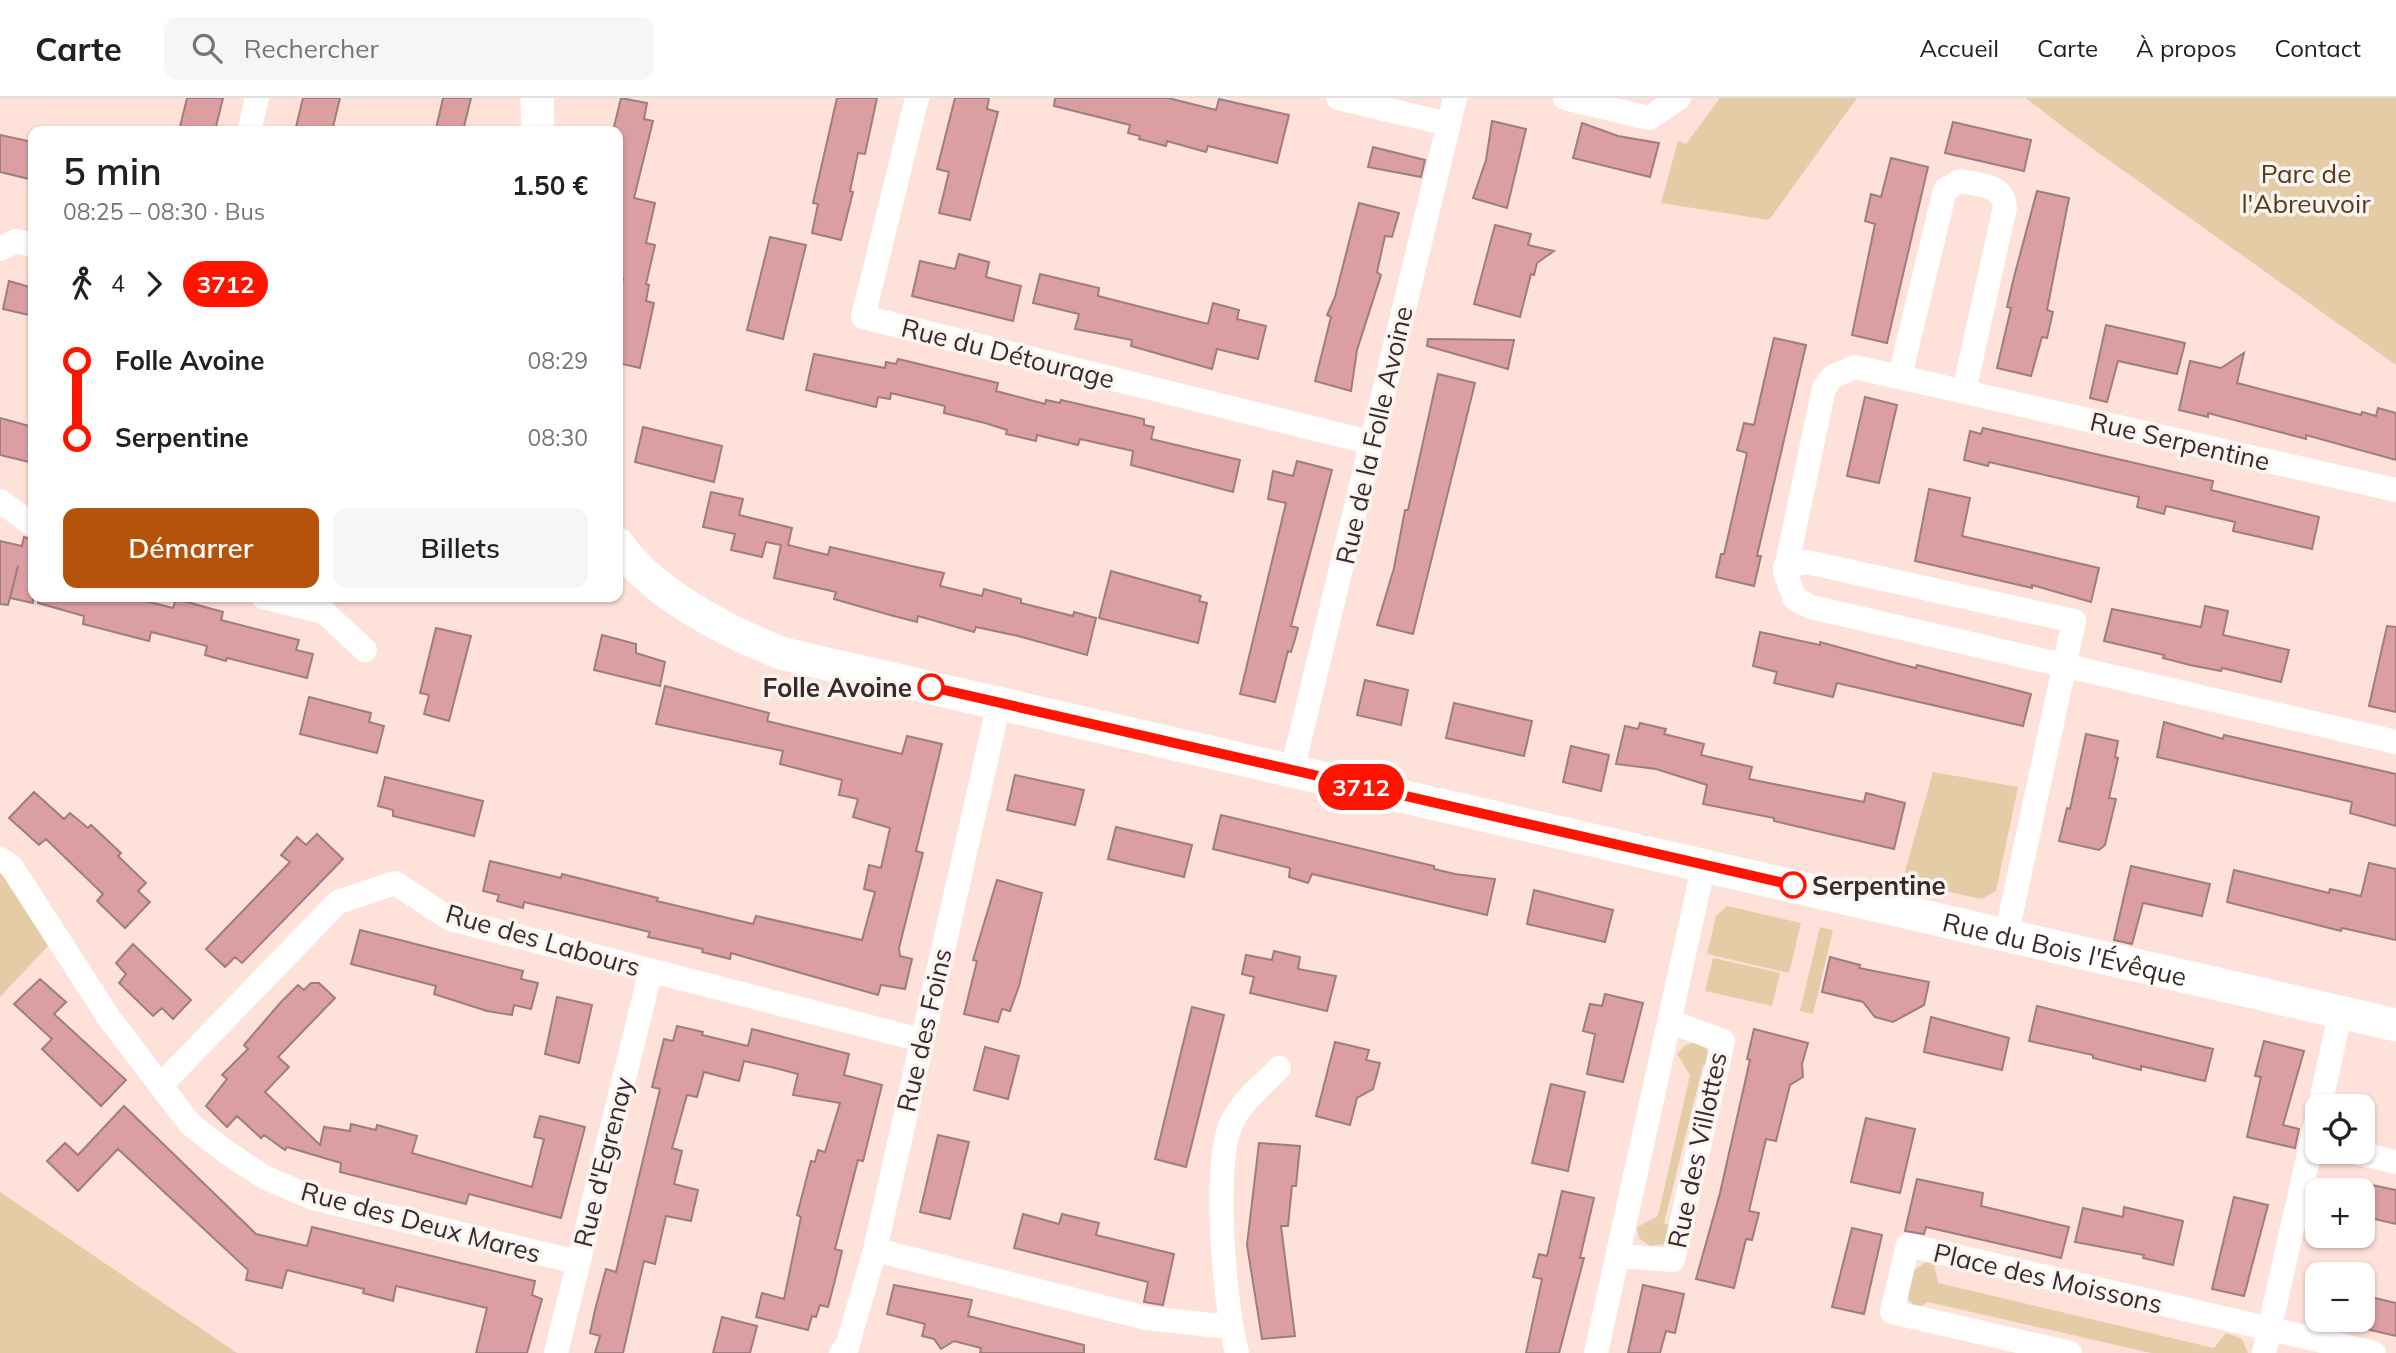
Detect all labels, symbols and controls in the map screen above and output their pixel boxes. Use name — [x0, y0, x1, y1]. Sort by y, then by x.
search box — [164, 17, 654, 80]
text: Carte — [35, 28, 122, 69]
icon: search — [188, 29, 226, 67]
text: Rechercher — [244, 32, 379, 65]
text: Accueil — [1920, 33, 1999, 63]
text: Carte — [2037, 33, 2098, 63]
text: À propos — [2136, 33, 2237, 63]
text: Contact — [2275, 33, 2361, 63]
text: 5 min — [63, 147, 162, 195]
park label: Parc de l'Abreuvoir — [2241, 157, 2371, 220]
text: 1.50 € — [512, 169, 588, 202]
text: 08:25 – 08:30 · Bus — [63, 197, 265, 226]
icon: walk — [63, 265, 101, 303]
icon: forward — [135, 265, 173, 303]
text: 4 — [111, 269, 125, 298]
text: 3712 — [197, 269, 254, 299]
street label: Rue de la Folle Avoine — [1328, 303, 1420, 567]
street label: Rue du Détourage — [898, 311, 1118, 395]
text: Folle Avoine — [115, 344, 265, 377]
text: 08:29 — [528, 346, 588, 375]
street label: Rue Serpentine — [2087, 404, 2273, 478]
text: Serpentine — [115, 421, 249, 454]
text: 08:30 — [528, 423, 588, 452]
button: Démarrer — [63, 508, 319, 588]
button: Billets — [333, 508, 588, 588]
place label: Folle Avoine — [762, 671, 912, 704]
marker: Folle Avoine — [918, 674, 944, 700]
line badge: 3712 — [1312, 764, 1410, 810]
text: 3712 — [1332, 772, 1390, 802]
place label: Serpentine — [1812, 869, 1946, 902]
marker: Serpentine — [1780, 872, 1806, 898]
street label: Rue des Labours — [442, 896, 644, 984]
street label: Rue du Bois l'Évêque — [1940, 905, 2190, 993]
street label: Rue des Foins — [889, 945, 959, 1115]
street label: Rue des Villottes — [1660, 1049, 1734, 1251]
street label: Rue d'Egrenay — [566, 1073, 640, 1250]
map controls — [2305, 1094, 2375, 1332]
button: locate — [2305, 1094, 2375, 1164]
street label: Rue des Deux Mares — [298, 1174, 544, 1270]
button: + — [2305, 1178, 2375, 1248]
street label: Place des Moissons — [1930, 1236, 2166, 1320]
button: − — [2305, 1262, 2375, 1332]

